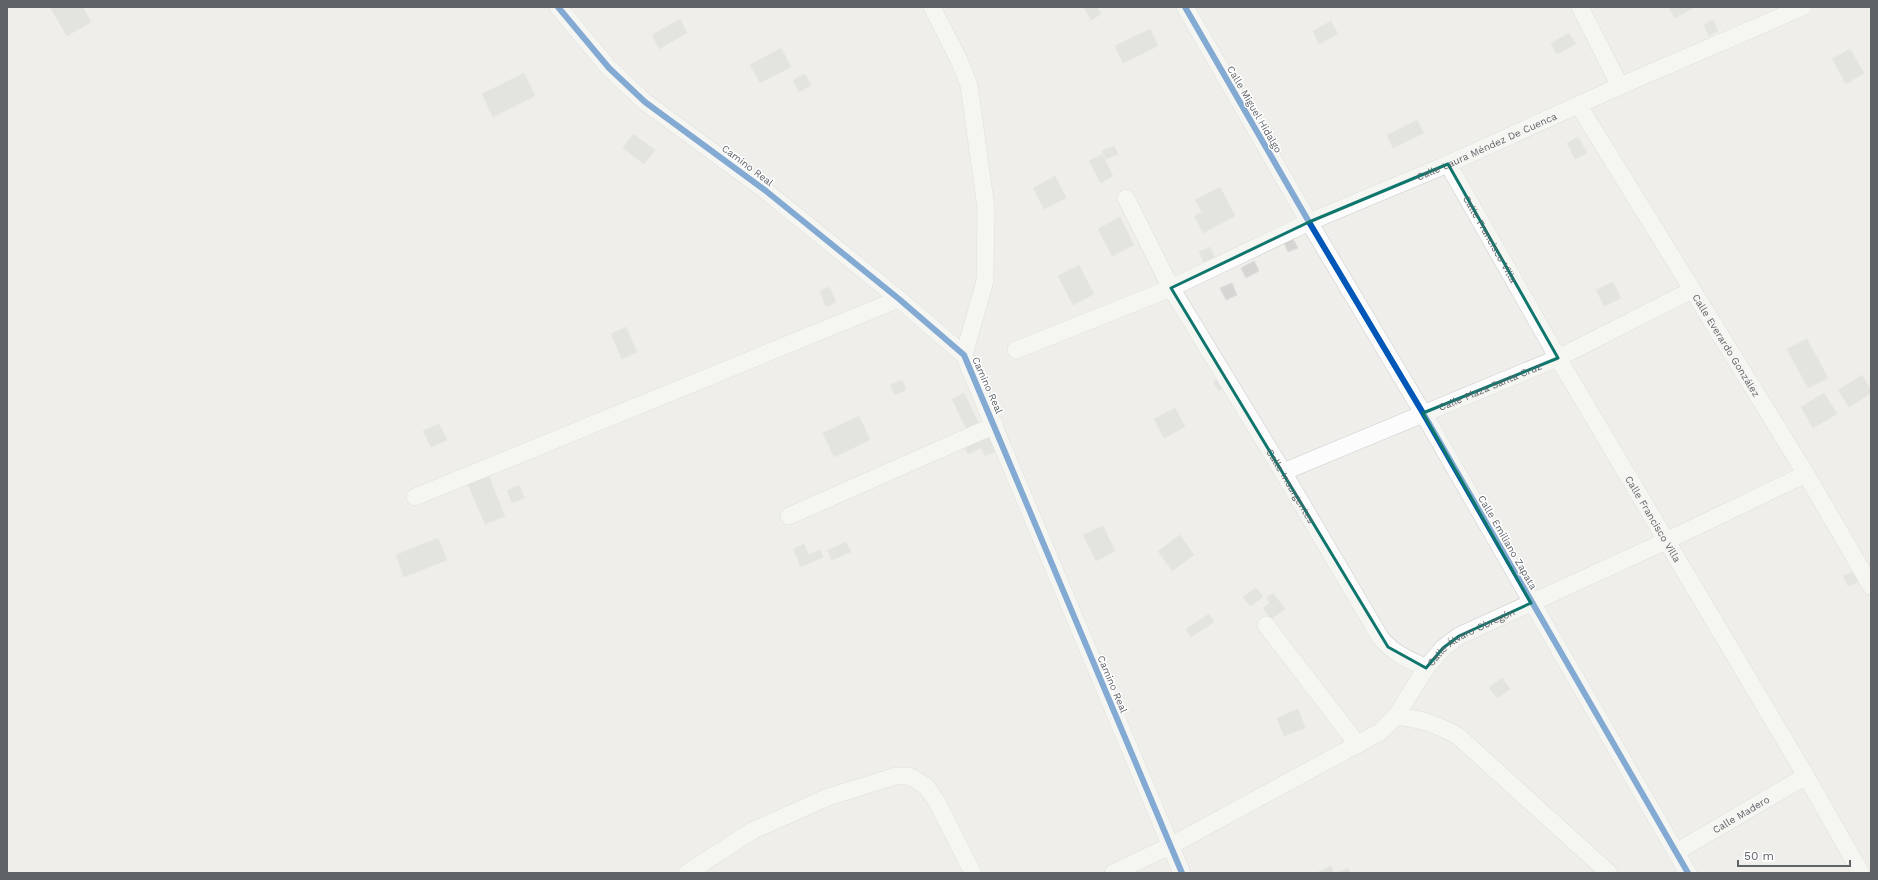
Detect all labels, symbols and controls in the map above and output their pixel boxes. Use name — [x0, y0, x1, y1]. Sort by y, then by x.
street label: Calle Miguel Hidalgo — [1225, 64, 1284, 155]
street label: Calle Laura Méndez De Cuenca — [1415, 110, 1559, 183]
street label: Camino Real — [720, 143, 775, 188]
street label: Calle Francisco Villa — [1461, 193, 1519, 285]
street label: Calle Everardo González — [1690, 292, 1762, 399]
street label: Camino Real — [970, 355, 1005, 415]
street label: Calle Plaza Santa Cruz — [1437, 360, 1543, 413]
street label: Calle Insurgentes — [1264, 447, 1317, 525]
street label: Calle Francisco Villa — [1623, 474, 1683, 565]
street label: Calle Emiliano Zapata — [1476, 493, 1539, 592]
street label: Calle Álvaro Obregón — [1425, 606, 1516, 668]
street label: Camino Real — [1096, 654, 1130, 715]
street label: Calle Madero — [1711, 794, 1771, 835]
scale bar — [1738, 842, 1850, 868]
text: 50 m — [1744, 849, 1774, 863]

